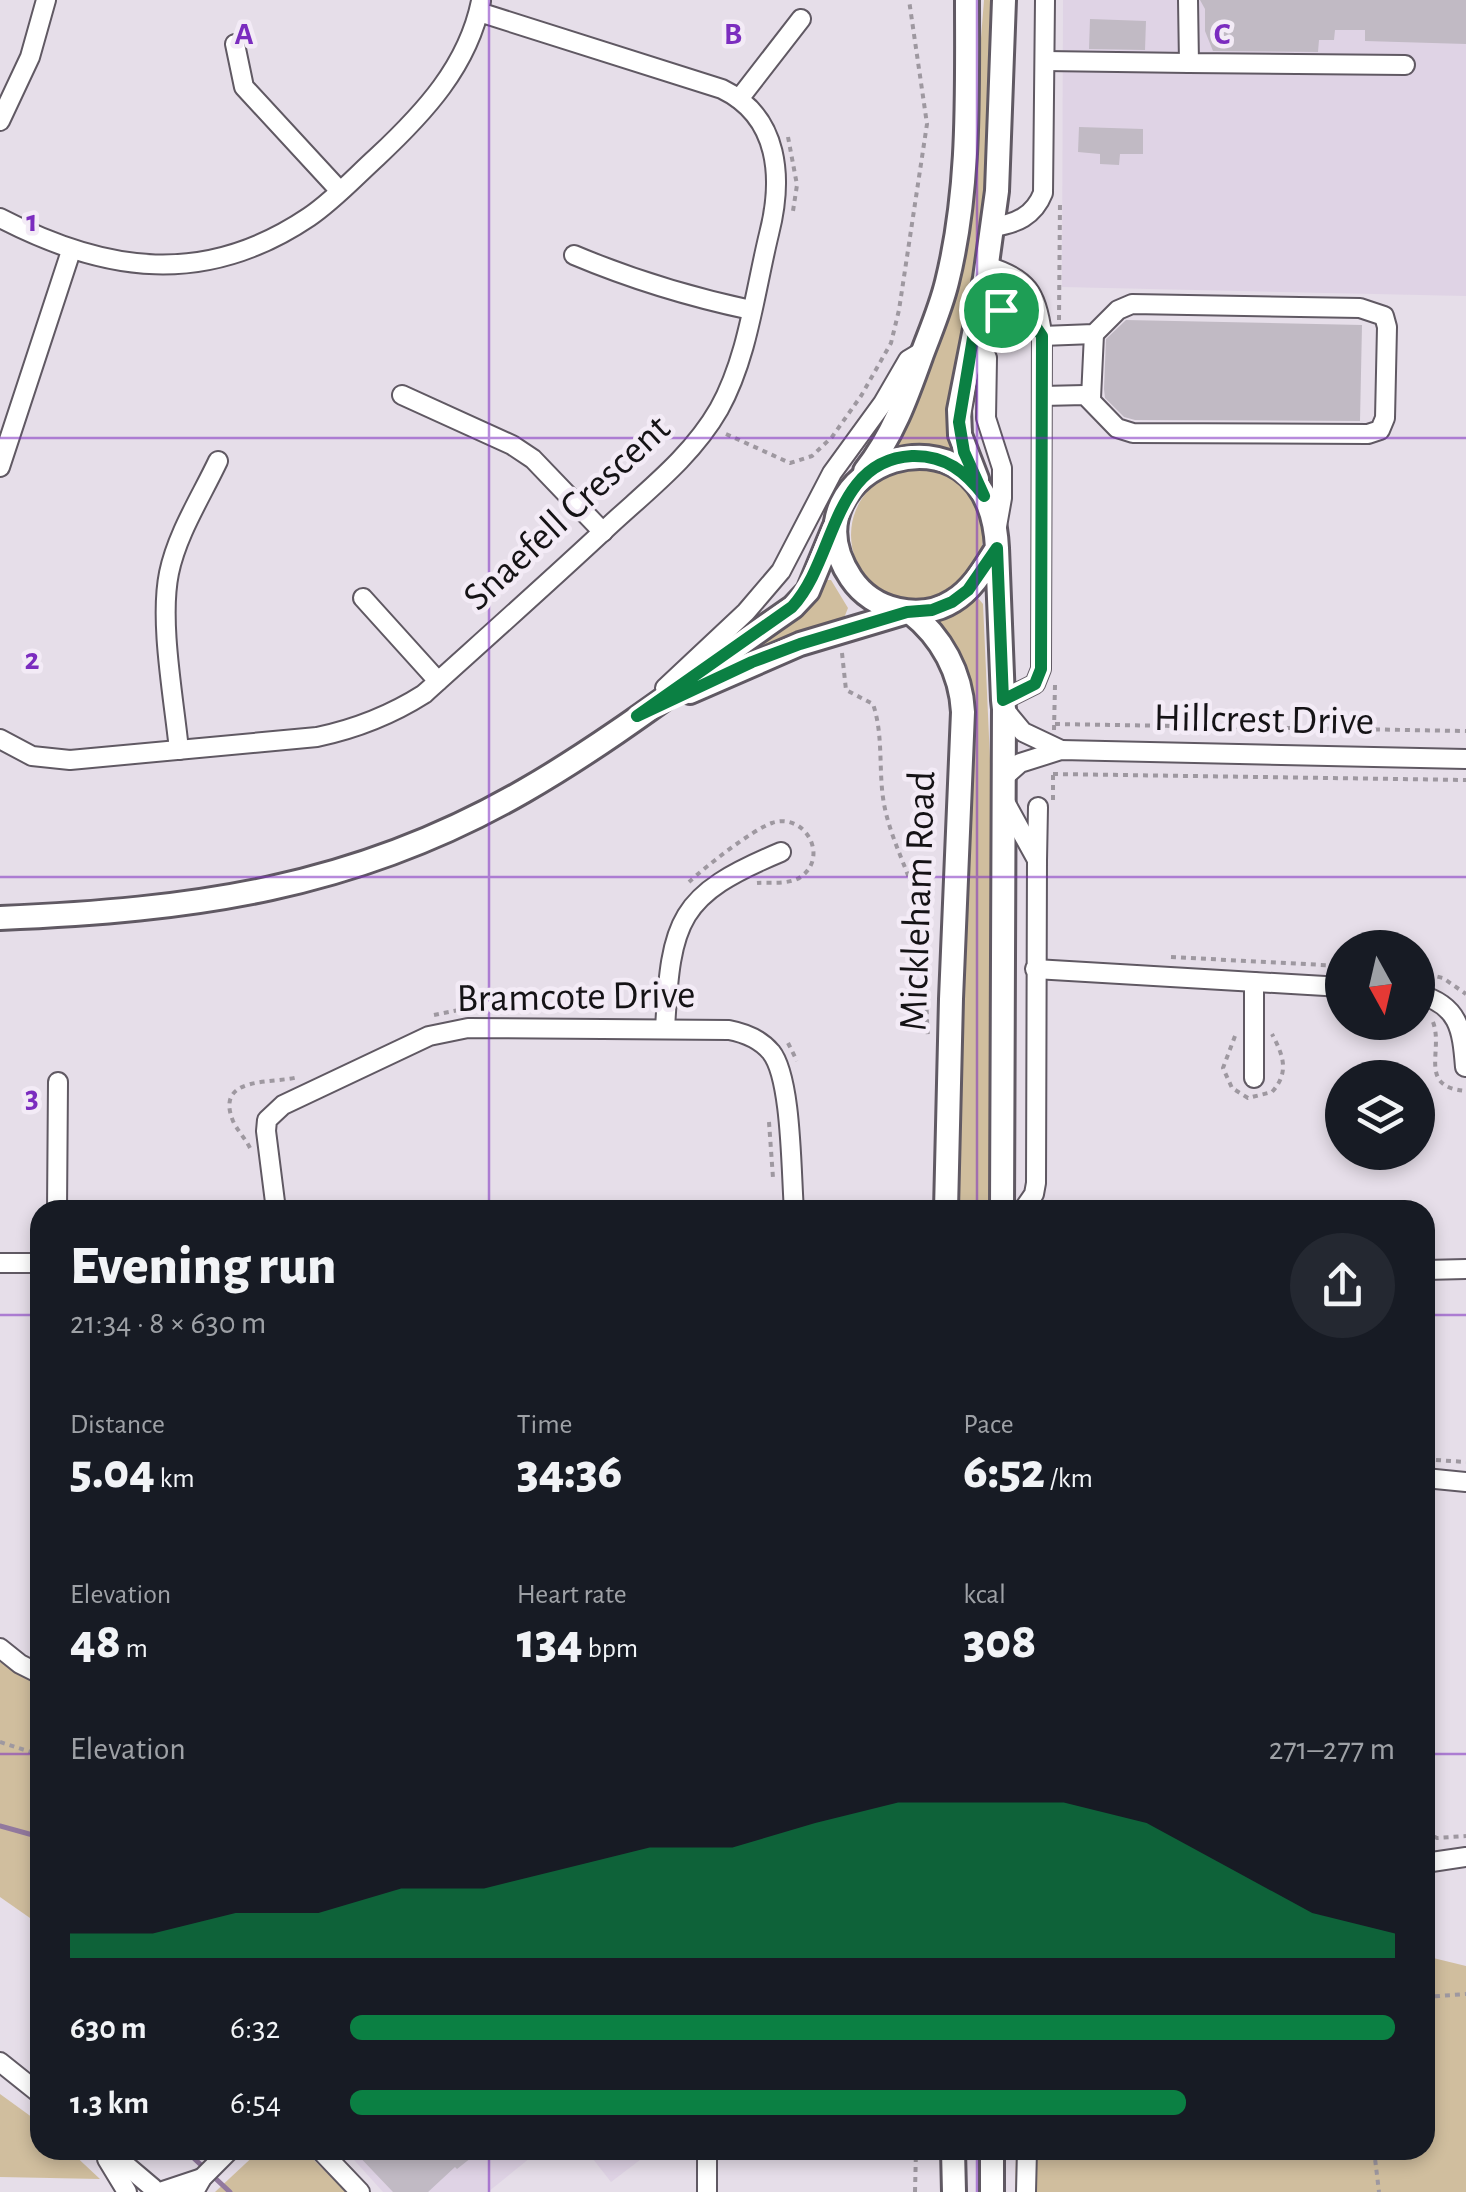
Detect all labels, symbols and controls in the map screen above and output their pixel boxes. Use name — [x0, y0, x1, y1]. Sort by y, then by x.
text: A — [234, 18, 254, 50]
text: B — [724, 18, 742, 50]
text: C — [1214, 18, 1231, 50]
text: 1 — [26, 205, 38, 237]
pin — [959, 268, 1044, 353]
icon: arrive — [974, 283, 1029, 338]
street label: Snaefell Crescent — [456, 408, 678, 618]
text: 2 — [24, 643, 40, 675]
street label: Hillcrest Drive — [1153, 698, 1375, 742]
street label: Mickleham Road — [893, 770, 943, 1032]
north arrow — [1325, 930, 1435, 1040]
map controls — [1325, 930, 1435, 1170]
street label: Bramcote Drive — [456, 975, 696, 1019]
button: layers — [1325, 1060, 1435, 1170]
text: 3 — [25, 1081, 39, 1113]
button: share — [1290, 1233, 1395, 1338]
text: Evening run — [70, 1239, 336, 1294]
text: 21:34 · 8 × 630 m — [70, 1307, 266, 1339]
text: Distance — [70, 1411, 165, 1439]
text: Time — [517, 1411, 572, 1439]
text: Pace — [963, 1411, 1014, 1439]
text: 5.04 — [70, 1447, 155, 1497]
text: 34:36 — [517, 1447, 622, 1497]
text: 6:52 — [963, 1447, 1045, 1497]
text: km — [155, 1465, 195, 1493]
text: /km — [1045, 1465, 1093, 1493]
text: Elevation — [70, 1581, 171, 1609]
text: Heart rate — [517, 1581, 627, 1609]
text: kcal — [963, 1581, 1006, 1609]
text: 48 — [70, 1617, 121, 1667]
text: 134 — [517, 1617, 583, 1667]
text: 308 — [963, 1617, 1036, 1667]
text: m — [121, 1635, 148, 1663]
text: bpm — [583, 1635, 638, 1663]
text: Elevation — [70, 1733, 186, 1765]
text: 271–277 m — [1269, 1733, 1395, 1765]
text: 630 m — [70, 2012, 147, 2044]
text: 6:32 — [230, 2012, 280, 2044]
text: 1.3 km — [70, 2087, 149, 2119]
text: 6:54 — [230, 2087, 281, 2119]

